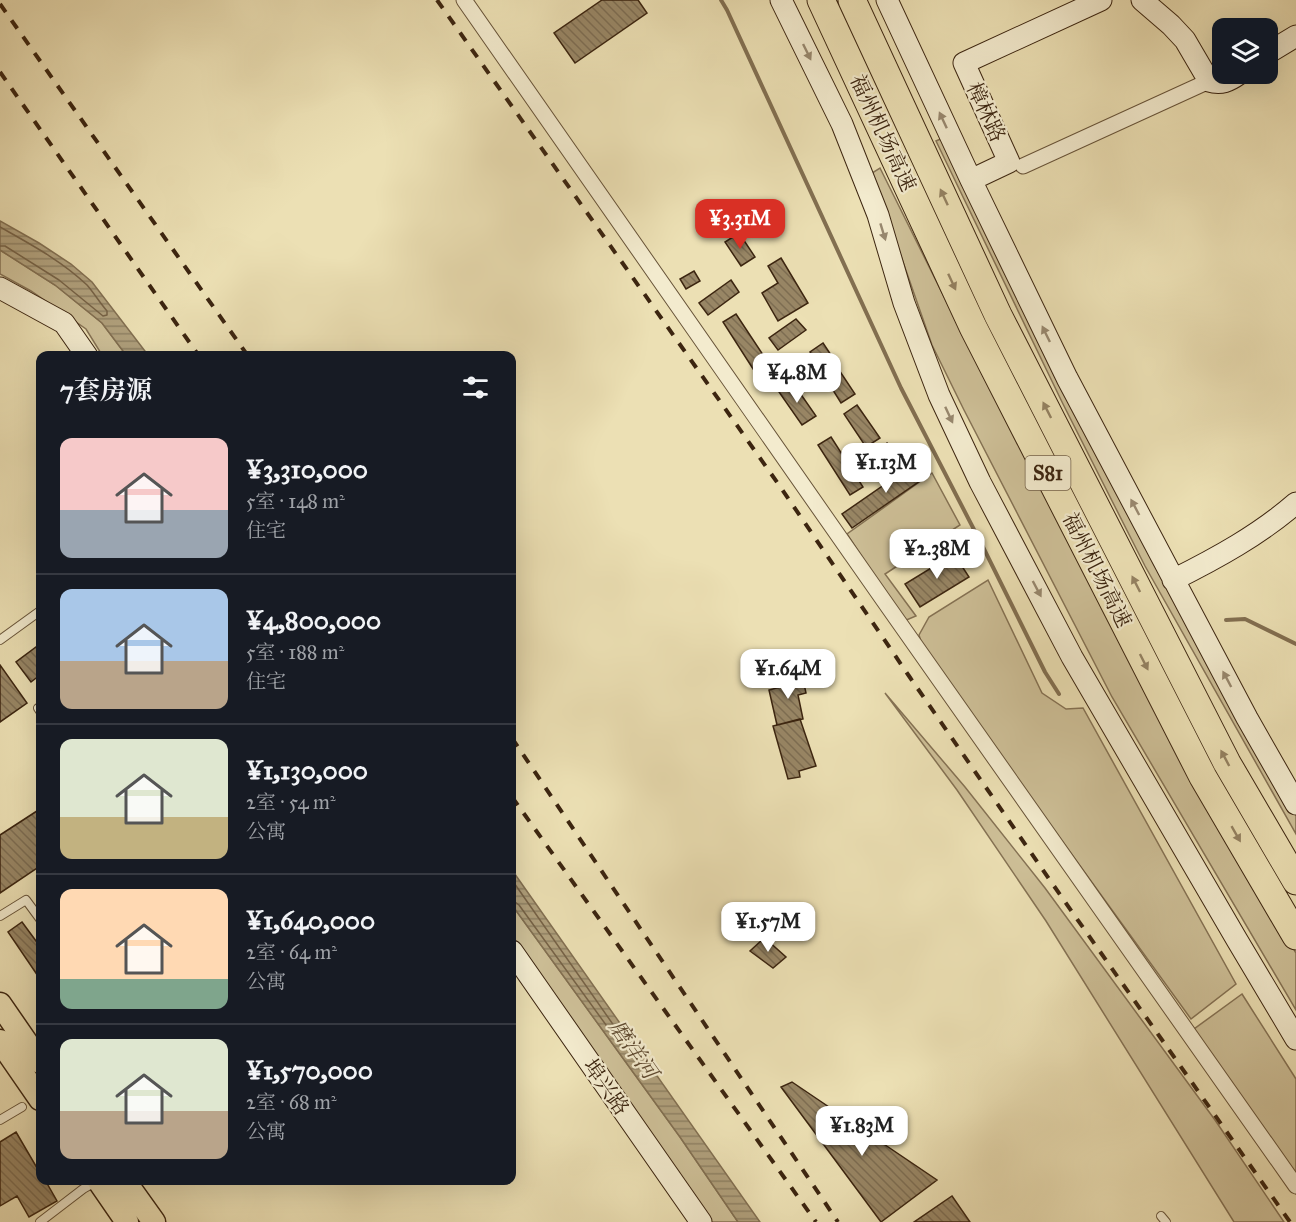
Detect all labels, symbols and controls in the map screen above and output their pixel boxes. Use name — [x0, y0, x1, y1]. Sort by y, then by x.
map controls — [1212, 18, 1278, 84]
button: layers — [1212, 18, 1278, 84]
one-way arrow — [802, 44, 812, 61]
street label: 福州机场高速 — [845, 70, 921, 196]
street label: 樟林路 — [961, 78, 1011, 146]
one-way arrow — [939, 112, 948, 129]
one-way arrow — [939, 189, 948, 206]
pin: ¥3.31M — [691, 199, 789, 250]
text: ¥3.31M — [709, 206, 771, 230]
one-way arrow — [879, 223, 888, 241]
one-way arrow — [947, 273, 956, 290]
one-way arrow — [1041, 325, 1051, 343]
pin: ¥4.8M — [755, 353, 839, 404]
text: ¥4.8M — [767, 360, 827, 384]
icon: filters — [459, 371, 492, 404]
text: 7套房源 — [60, 374, 152, 406]
one-way arrow — [1042, 402, 1052, 419]
one-way arrow — [944, 406, 953, 423]
pin: ¥1.13M — [837, 443, 935, 494]
text: ¥1.13M — [855, 450, 917, 474]
text: ¥3,310,000 — [246, 453, 368, 485]
road number: S81 — [1026, 456, 1070, 490]
icon: home — [108, 462, 180, 534]
text: 5室 · 148 m² — [246, 489, 345, 513]
one-way arrow — [1130, 499, 1140, 516]
street label: 福州机场高速 — [1057, 508, 1137, 632]
text: 住宅 — [246, 518, 286, 542]
pin: ¥2.38M — [888, 529, 986, 580]
text: ¥2.38M — [904, 536, 970, 560]
one-way arrow — [1131, 575, 1141, 592]
one-way arrow — [1032, 581, 1042, 598]
text: ¥4,800,000 — [246, 604, 381, 636]
icon: home — [108, 613, 180, 685]
text: 5室 · 188 m² — [246, 640, 344, 664]
pin: ¥1.64M — [739, 649, 837, 700]
one-way arrow — [1139, 653, 1149, 670]
text: ¥1.64M — [754, 656, 822, 680]
text: 住宅 — [246, 669, 286, 693]
one-way arrow — [1222, 671, 1232, 688]
one-way arrow — [1220, 749, 1230, 766]
text: ¥1,130,000 — [246, 754, 368, 786]
icon: home — [108, 763, 180, 835]
text: 2室 · 54 m² — [246, 790, 336, 814]
text: 公寓 — [246, 819, 286, 843]
one-way arrow — [1230, 826, 1241, 842]
pin: ¥1.57M — [719, 902, 817, 953]
text: ¥1,640,000 — [246, 904, 375, 936]
text: ¥1.57M — [735, 909, 801, 933]
icon: home — [108, 913, 180, 985]
text: 2室 · 64 m² — [246, 940, 337, 964]
text: 公寓 — [246, 969, 286, 993]
water label: 磨洋河 — [604, 1015, 666, 1087]
text: ¥1,570,000 — [246, 1054, 373, 1086]
street label: 埠兴路 — [577, 1054, 635, 1120]
icon: home — [108, 1063, 180, 1135]
text: 2室 · 68 m² — [246, 1090, 337, 1114]
pin: ¥1.83M — [813, 1106, 911, 1157]
text: ¥1.83M — [830, 1113, 894, 1137]
text: 公寓 — [246, 1119, 286, 1143]

